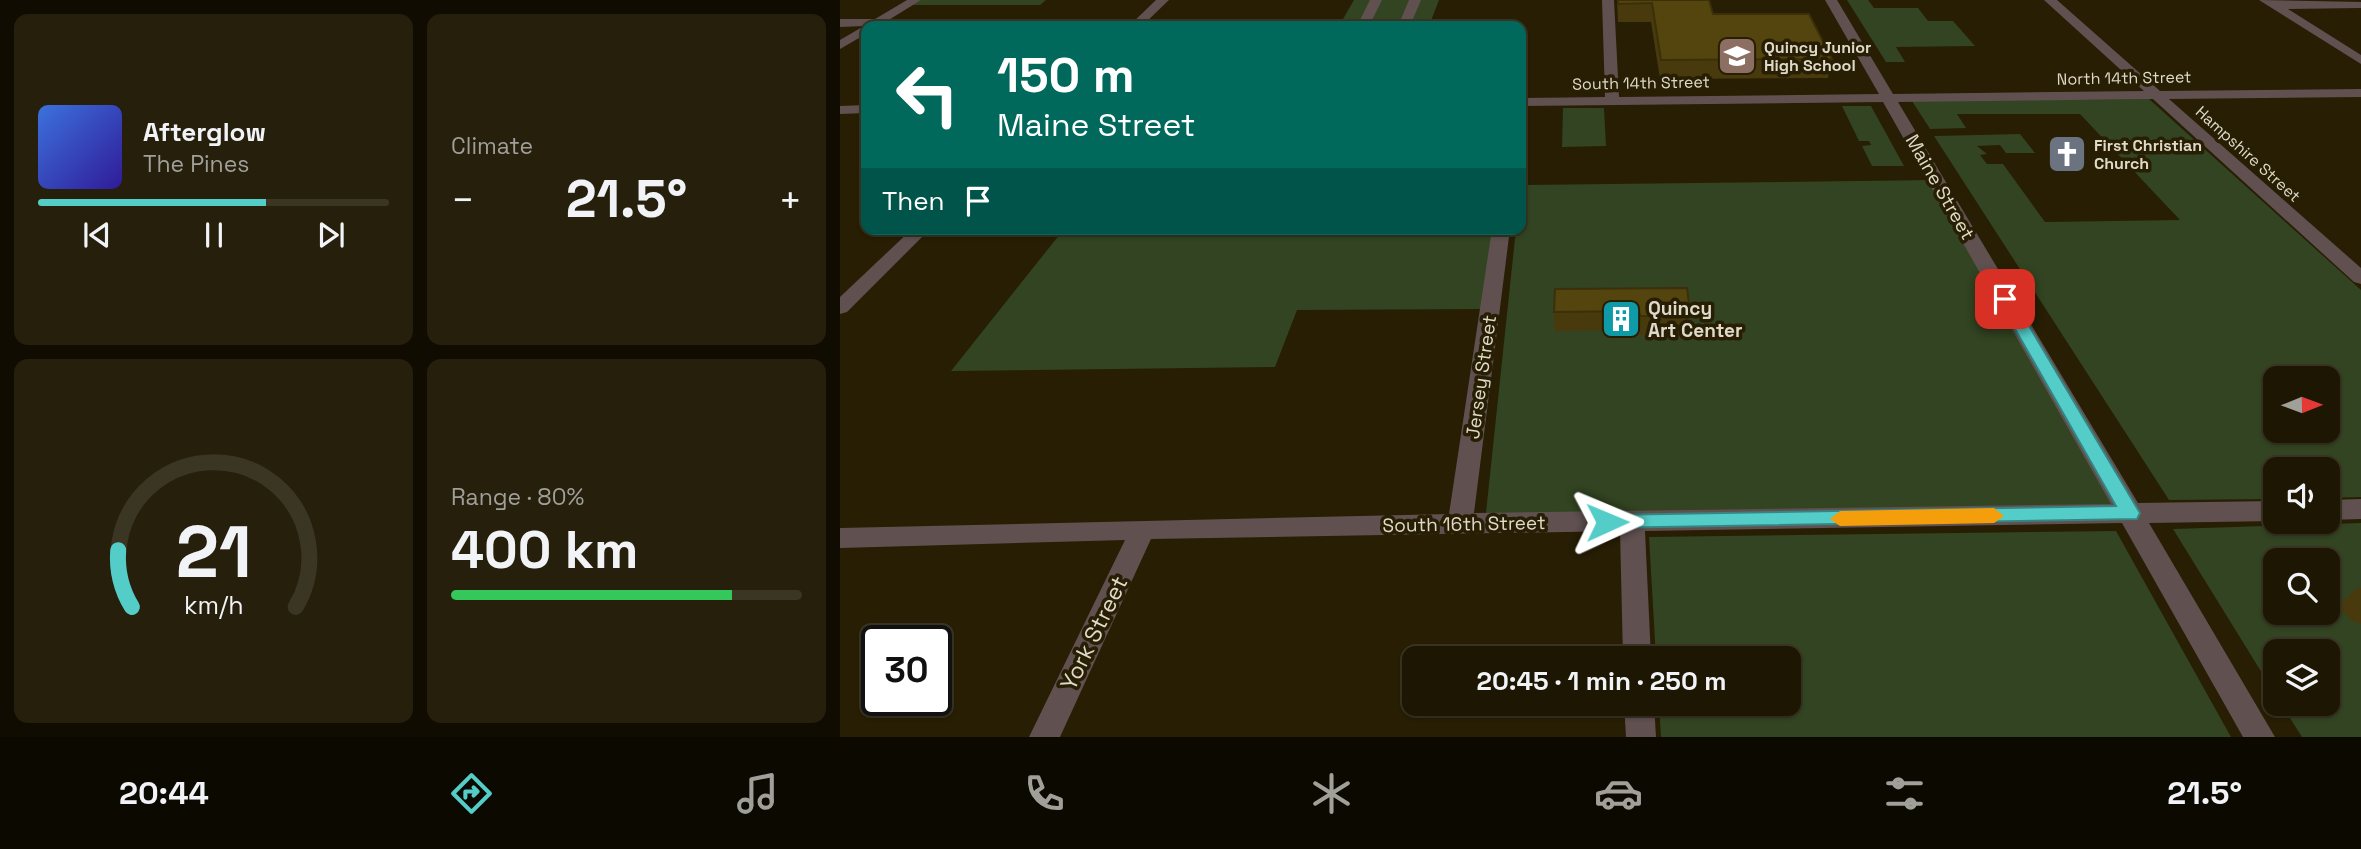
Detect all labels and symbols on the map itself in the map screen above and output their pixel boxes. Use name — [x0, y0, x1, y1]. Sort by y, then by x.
school or university icon: Quincy Junior High School — [1716, 35, 1758, 77]
place label: Quincy Junior High School — [1764, 37, 1871, 76]
street label: North 14th Street — [2056, 66, 2192, 90]
street label: South 14th Street — [1572, 71, 1710, 95]
street label: Hampshire Street — [2191, 101, 2305, 207]
street label: Maine Street — [1900, 130, 1980, 244]
church icon: First Christian Church — [2046, 133, 2088, 175]
place label: First Christian Church — [2094, 135, 2202, 174]
pin — [1975, 269, 2035, 329]
place label: Quincy Art Center — [1648, 296, 1743, 343]
building icon: Quincy Art Center — [1600, 298, 1642, 340]
street label: Jersey Street — [1460, 313, 1502, 441]
north arrow — [2263, 366, 2340, 443]
position arrow — [1570, 485, 1644, 559]
street label: South 16th Street — [1382, 510, 1546, 538]
street label: York Street — [1053, 571, 1135, 695]
speed limit sign: 30 — [861, 625, 952, 716]

